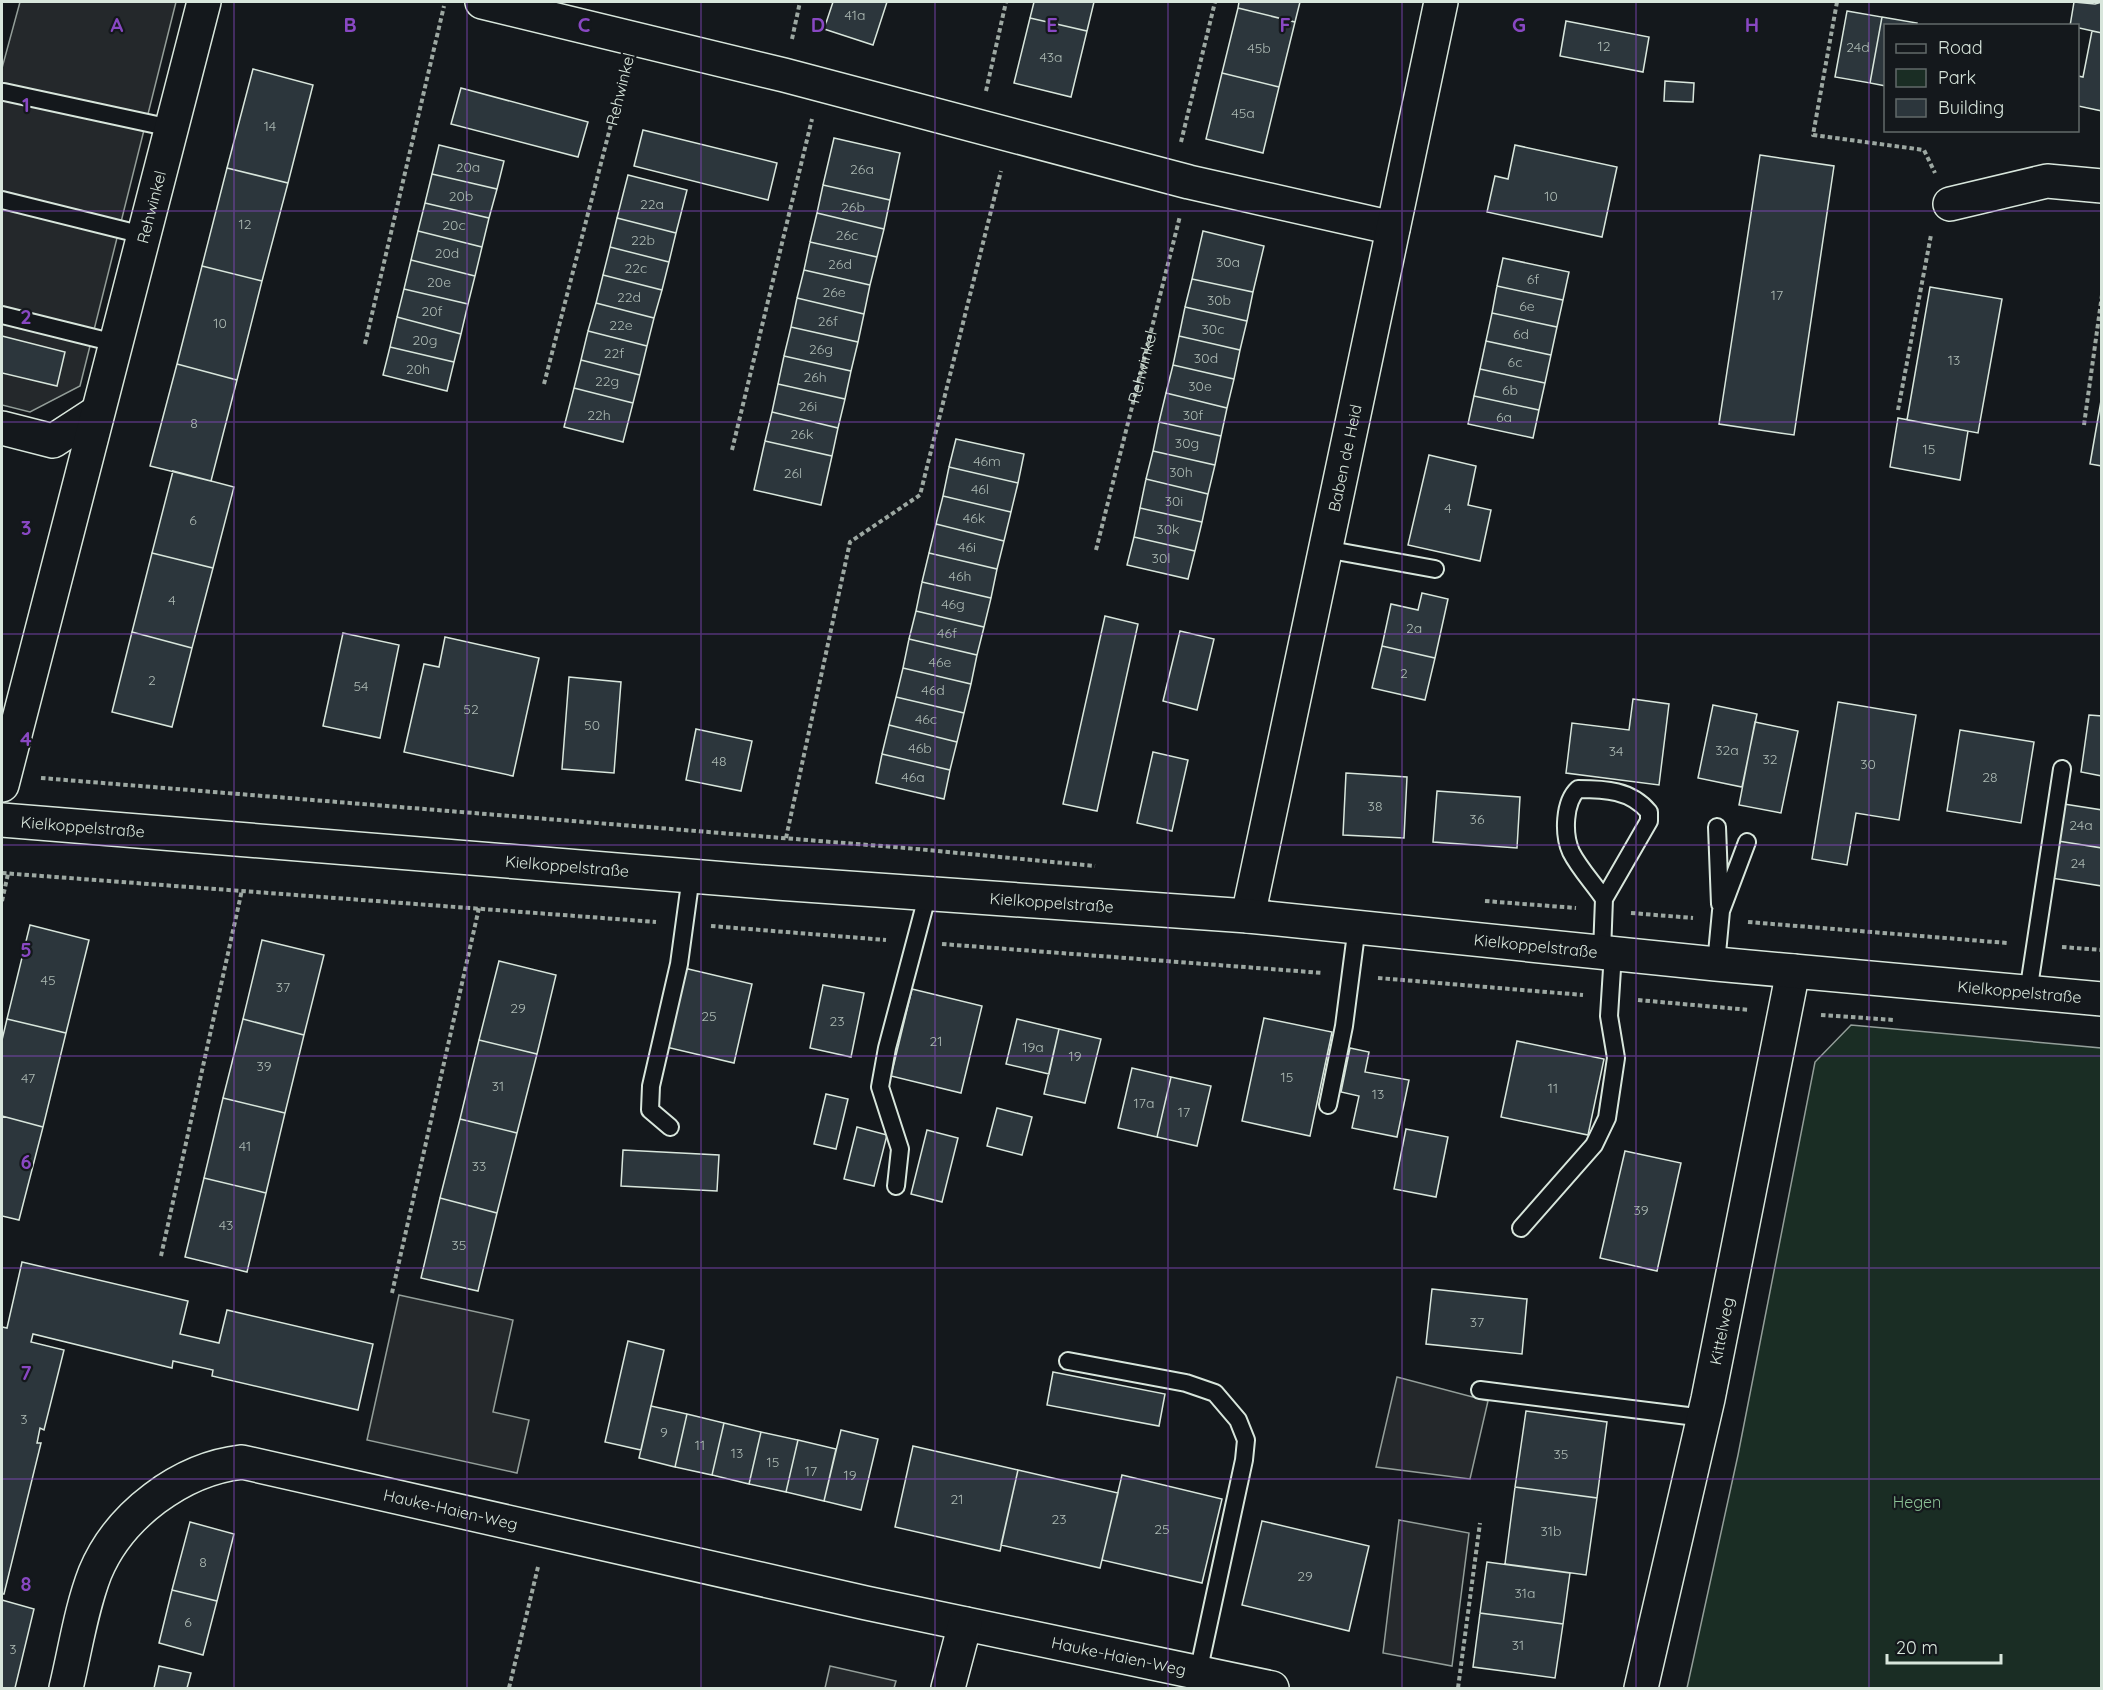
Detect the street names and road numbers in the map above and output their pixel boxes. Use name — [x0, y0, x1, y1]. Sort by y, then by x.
street label: Rehwinkel — [601, 50, 639, 128]
street label: Rehwinkel — [132, 168, 170, 245]
street label: Rehwinkel — [1123, 328, 1161, 405]
street label: Baben de Heid — [1324, 403, 1366, 514]
street label: Kielkoppelstraße — [20, 812, 146, 842]
street label: Kielkoppelstraße — [504, 851, 630, 881]
street label: Kielkoppelstraße — [989, 888, 1115, 917]
street label: Kielkoppelstraße — [1473, 929, 1599, 962]
street label: Kielkoppelstraße — [1957, 976, 2082, 1007]
street label: Kittelweg — [1705, 1295, 1738, 1367]
street label: Hauke-Haien-Weg — [382, 1484, 520, 1534]
street label: Hauke-Haien-Weg — [1050, 1632, 1188, 1680]

